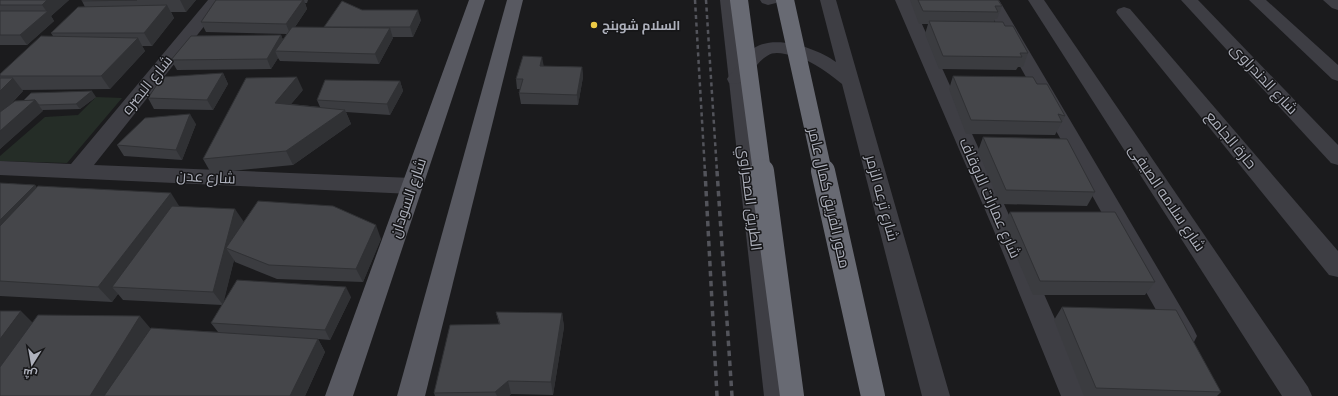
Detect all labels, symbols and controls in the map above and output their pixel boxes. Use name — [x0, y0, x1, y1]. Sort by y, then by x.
place label: السلام شوبنج — [602, 17, 680, 35]
marker: السلام شوبنج — [589, 20, 599, 30]
street label: شارع الدندراوى — [1225, 40, 1301, 120]
street label: شارع البصره — [118, 52, 178, 119]
street label: حارة الجامع — [1200, 108, 1260, 174]
street label: محور الفريق كمال عامر — [803, 125, 854, 270]
street label: شارع عمارات الاوقاف — [954, 135, 1025, 262]
street label: شارع سلامه الصيفى — [1123, 141, 1209, 256]
street label: الطريق الصحراوي — [732, 144, 765, 252]
street label: شارع ترعه الزمر — [860, 152, 902, 244]
street label: شارع السودان — [386, 156, 432, 241]
street label: شارع عدن — [176, 166, 236, 190]
north arrow — [12, 344, 52, 384]
text: ش — [22, 366, 38, 382]

